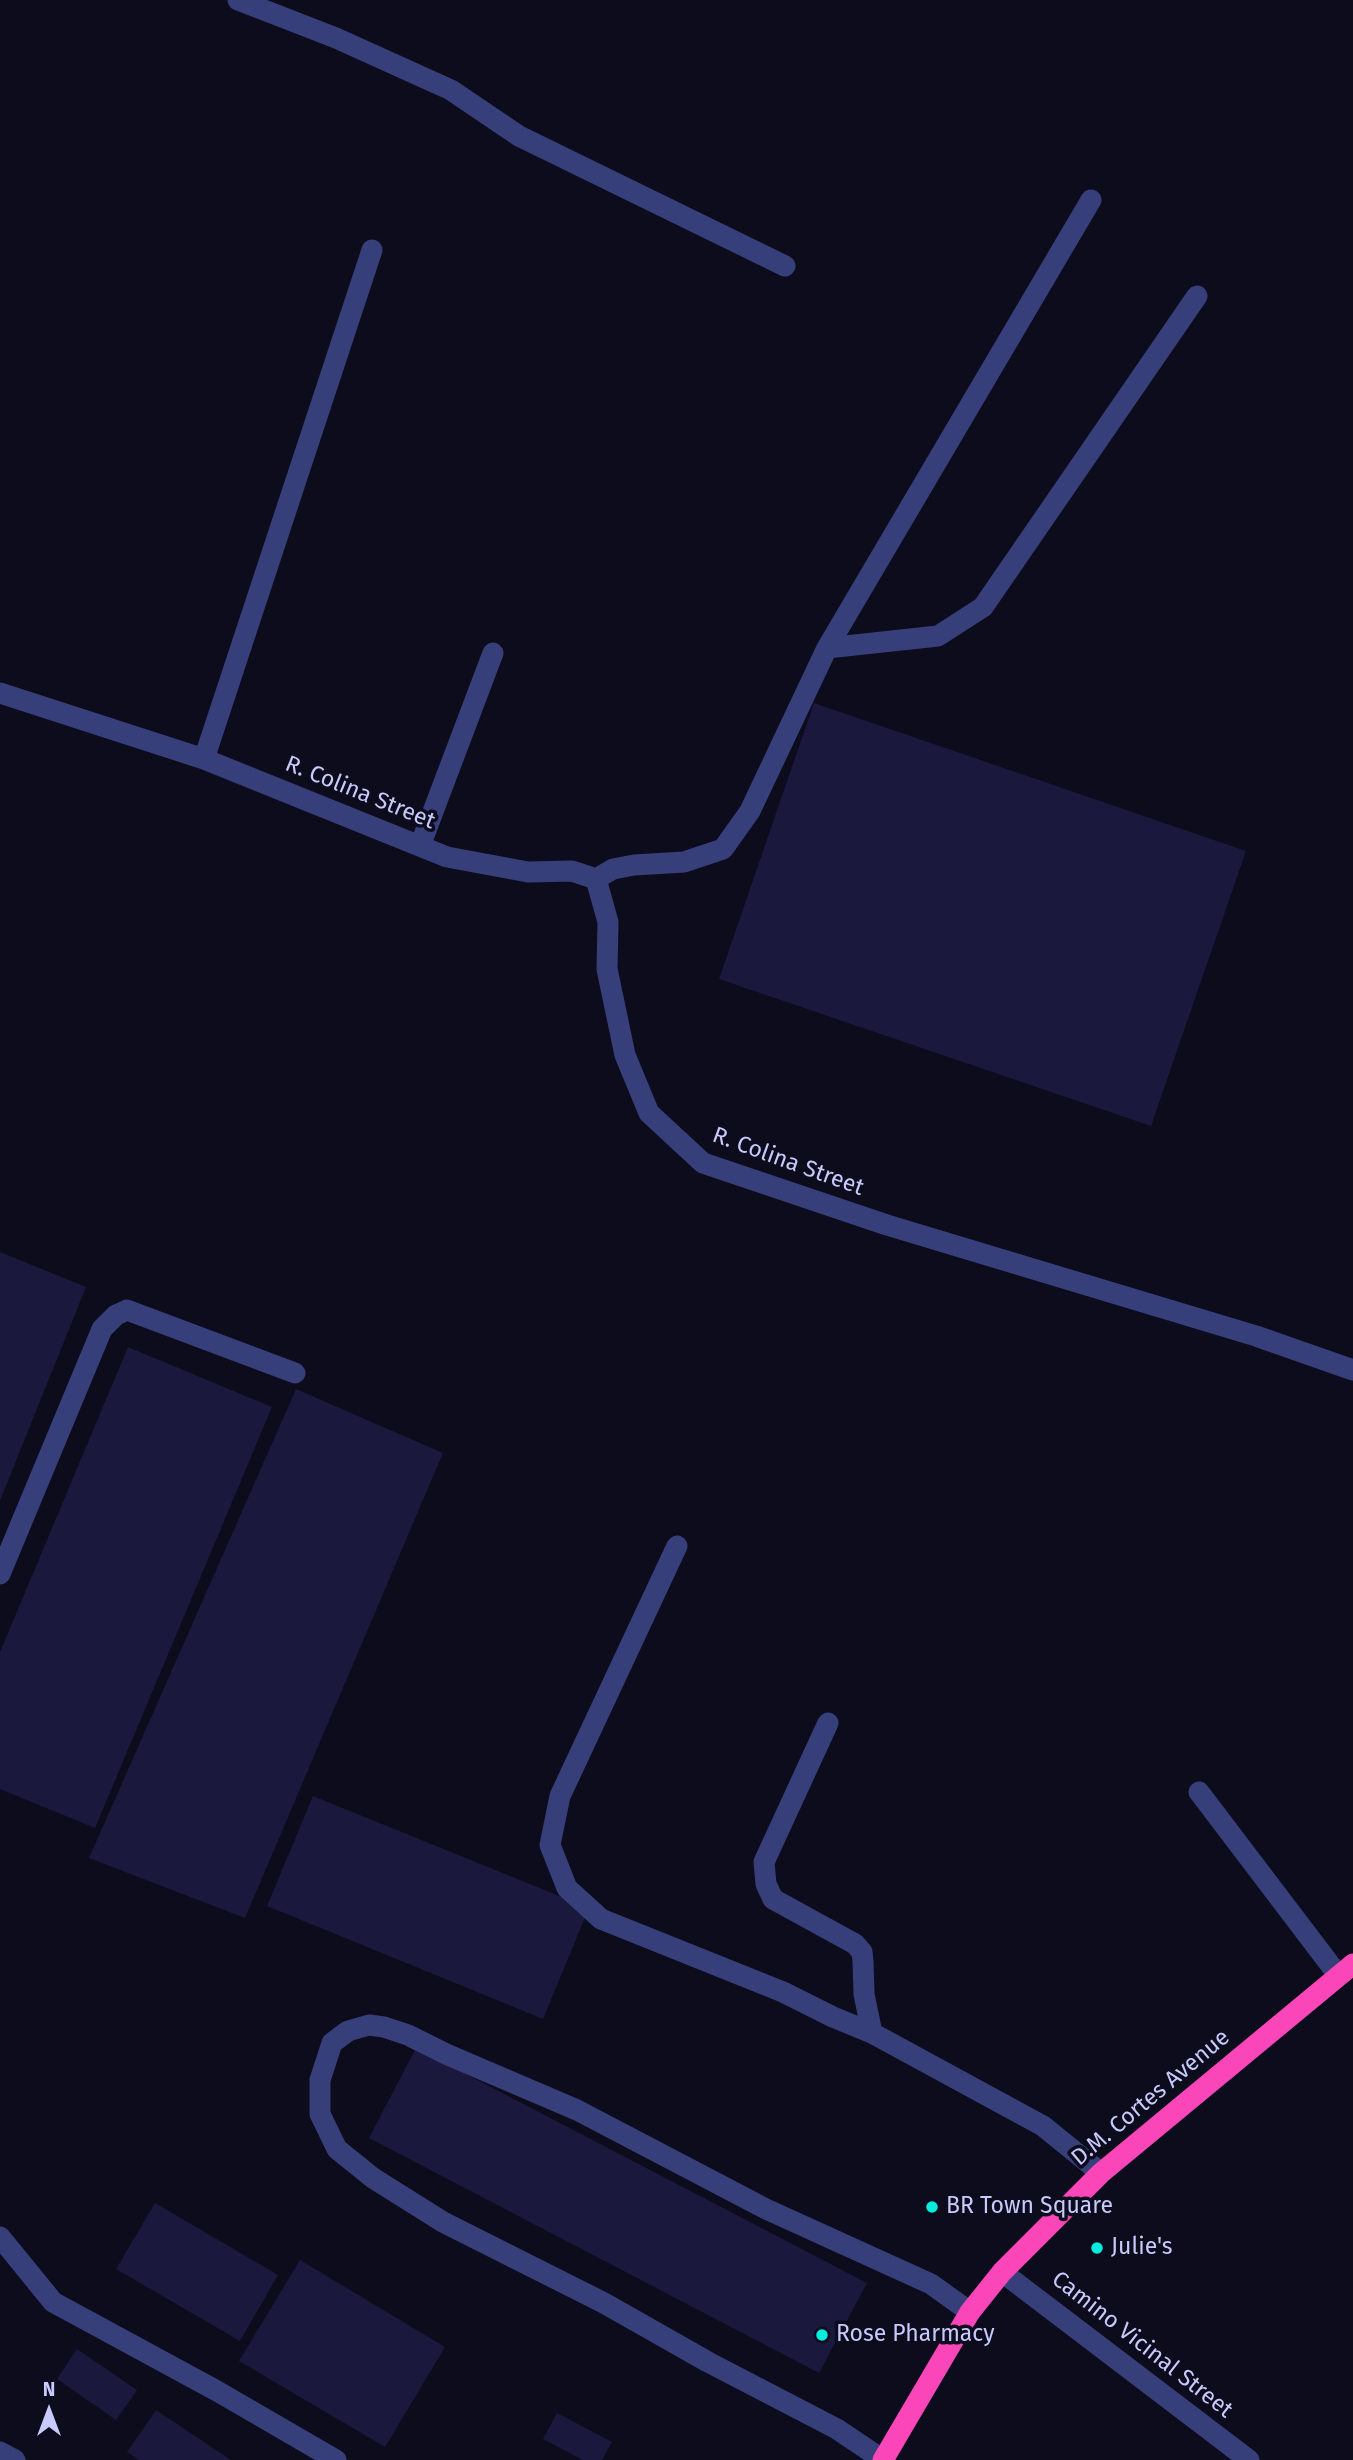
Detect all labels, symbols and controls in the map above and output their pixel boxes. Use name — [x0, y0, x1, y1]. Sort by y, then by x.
street label: R. Colina Street — [281, 750, 439, 836]
street label: R. Colina Street — [709, 1122, 867, 1202]
street label: D.M. Cortes Avenue — [1066, 2024, 1236, 2172]
place label: BR Town Square — [946, 2193, 1113, 2221]
marker: BR Town Square — [924, 2199, 940, 2215]
place label: Julie's — [1111, 2234, 1172, 2262]
marker: Julie's — [1089, 2240, 1105, 2256]
street label: Camino Vicinal Street — [1046, 2266, 1238, 2424]
place label: Rose Pharmacy — [836, 2321, 995, 2349]
marker: Rose Pharmacy — [814, 2327, 830, 2343]
north arrow — [14, 2376, 84, 2446]
text: N — [43, 2378, 55, 2401]

